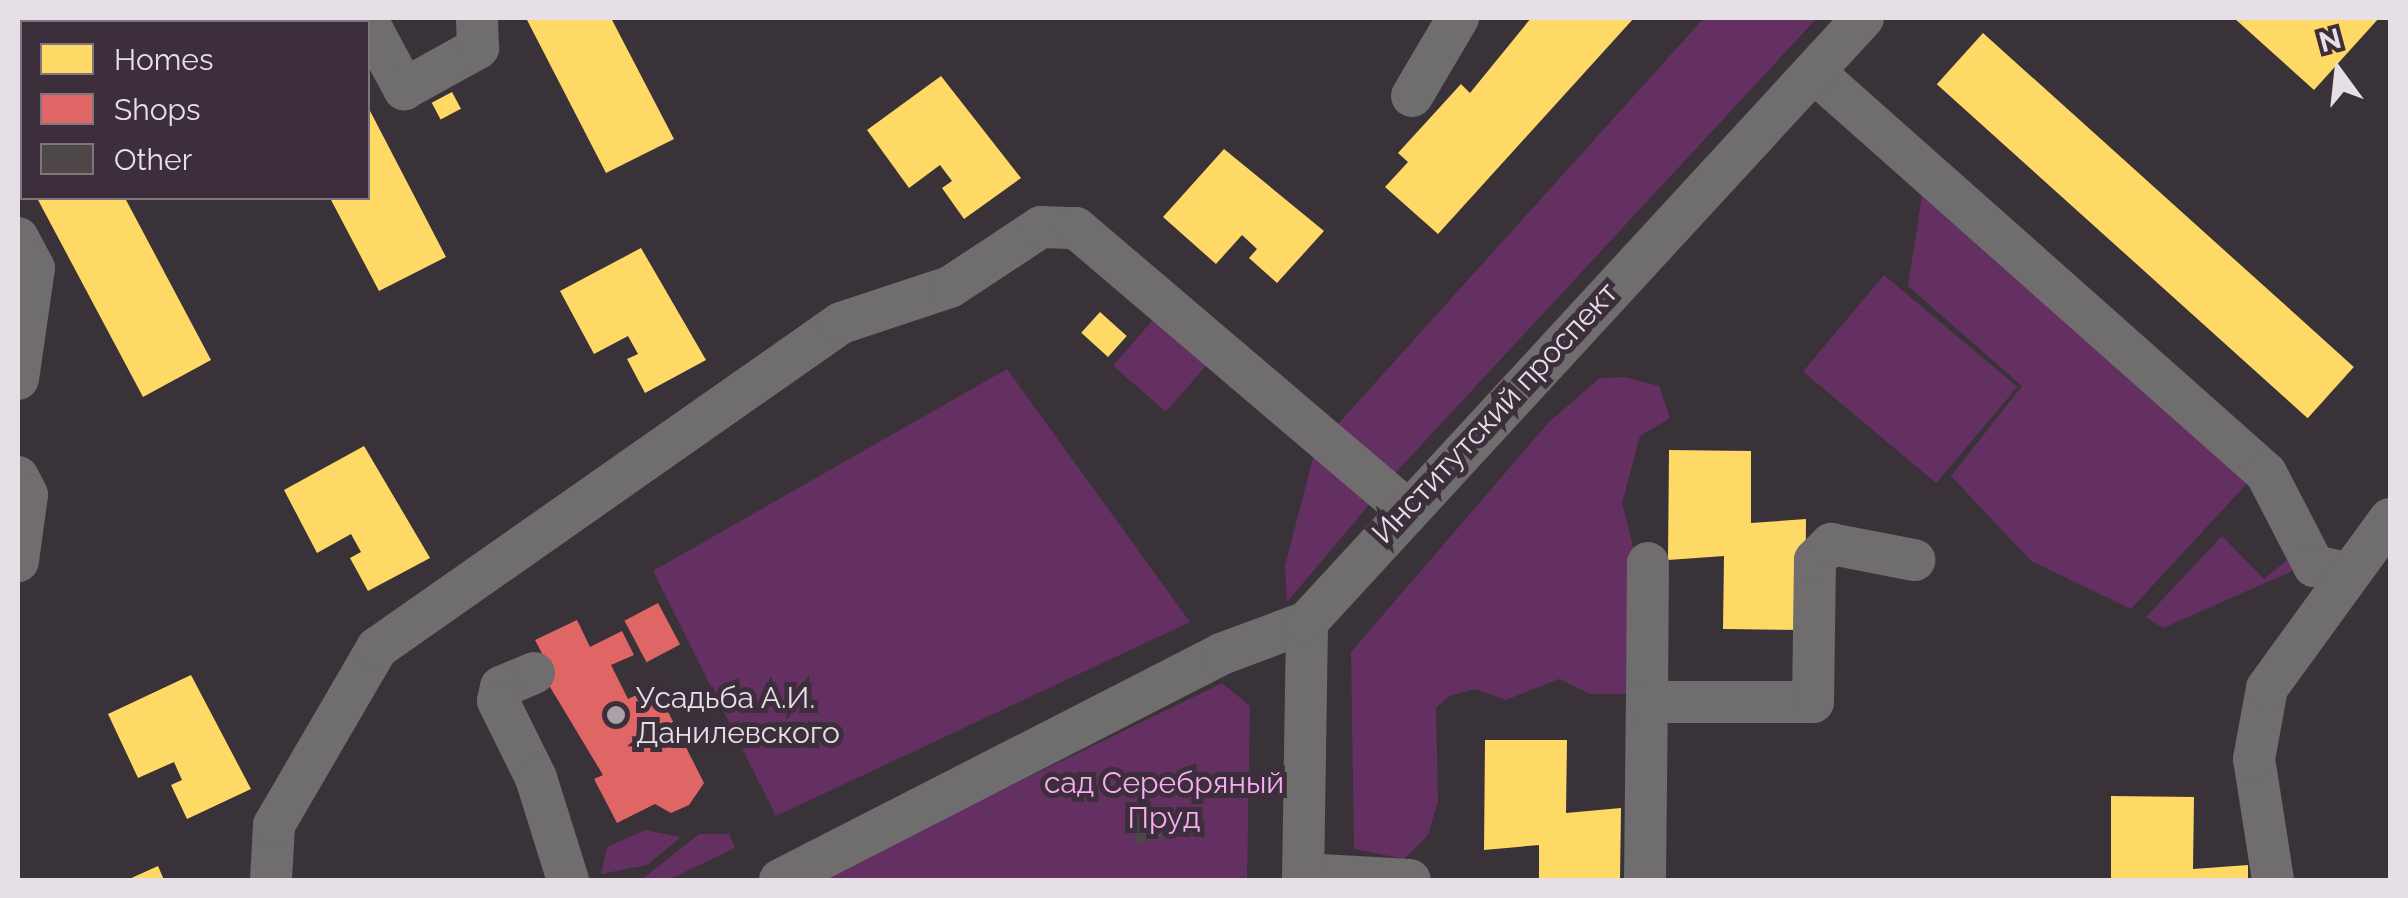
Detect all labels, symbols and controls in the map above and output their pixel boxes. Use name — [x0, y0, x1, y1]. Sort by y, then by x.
legend — [20, 20, 370, 200]
north arrow — [2288, 20, 2388, 120]
text: N — [2316, 22, 2345, 59]
text: Homes — [114, 42, 213, 77]
text: Shops — [114, 92, 201, 127]
text: Other — [114, 142, 192, 177]
street label: Институтский проспект — [1365, 275, 1625, 551]
place label: Усадьба А.И. Данилевского — [636, 680, 840, 750]
marker: Усадьба А.И. Данилевского — [605, 704, 627, 726]
park label: сад Серебряный Пруд — [1044, 765, 1284, 836]

